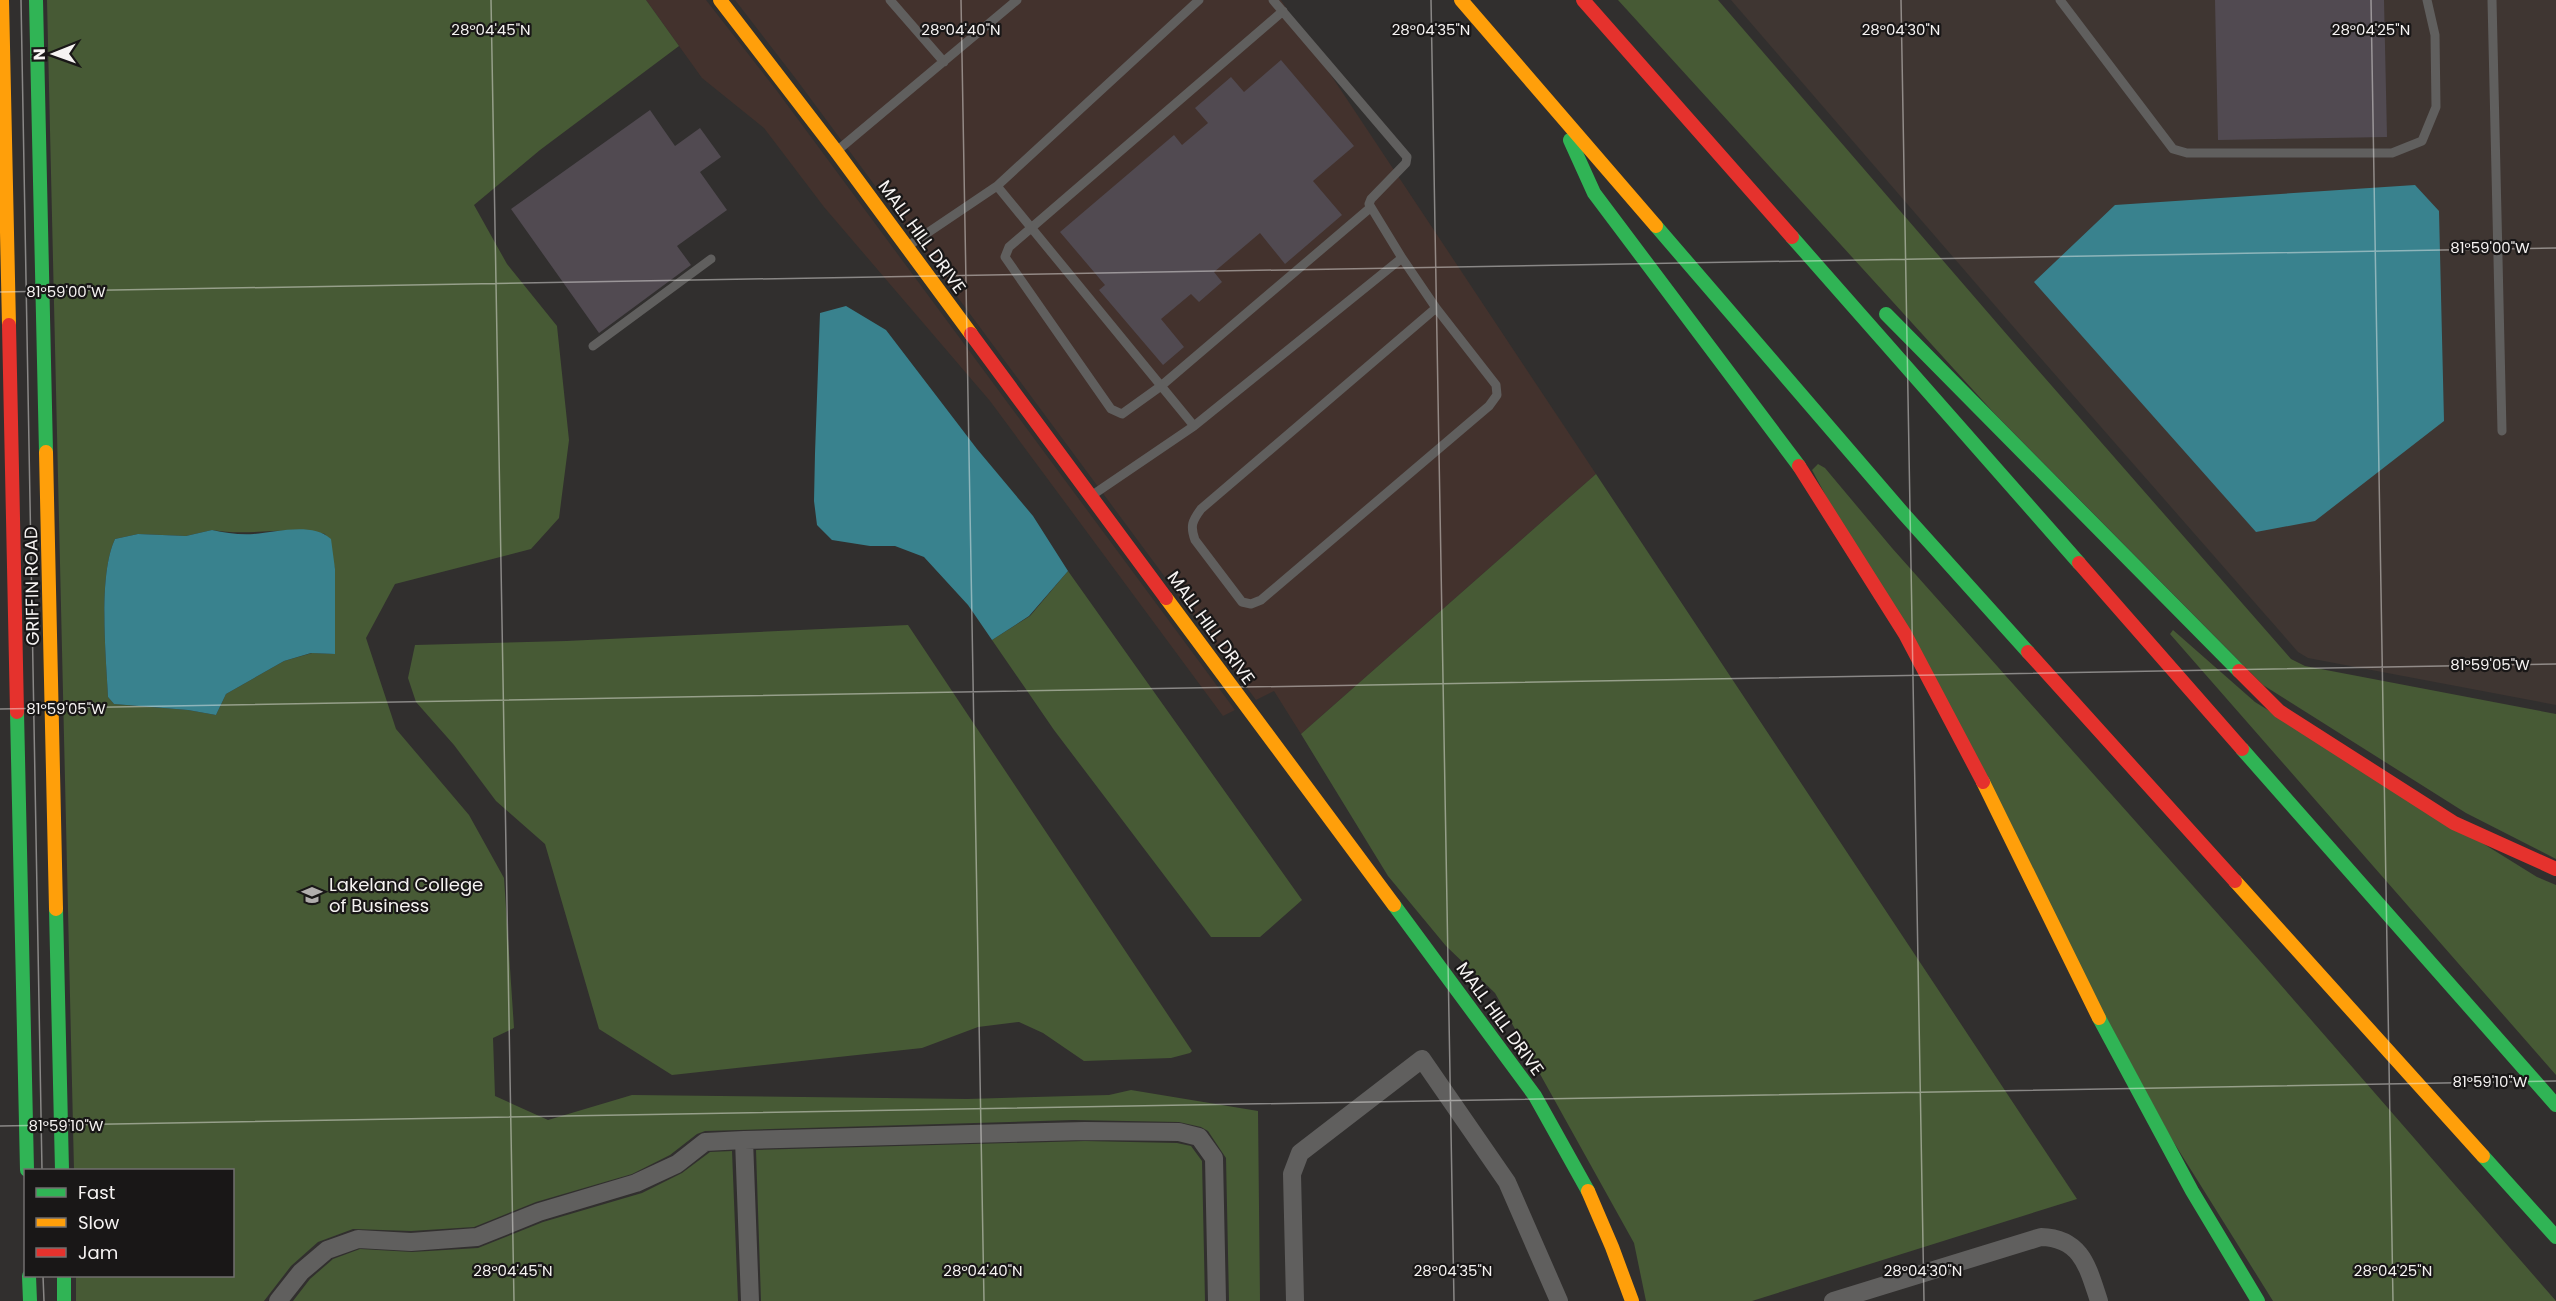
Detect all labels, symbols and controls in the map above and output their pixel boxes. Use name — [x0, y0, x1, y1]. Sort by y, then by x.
text: 28°04'45"N — [451, 19, 531, 40]
text: 28°04'40"N — [921, 19, 1001, 40]
text: 28°04'35"N — [1392, 19, 1470, 40]
text: 28°04'30"N — [1862, 19, 1940, 40]
text: 28°04'25"N — [2332, 19, 2410, 40]
north arrow — [24, 24, 84, 84]
text: N — [28, 48, 51, 60]
street label: MALL HILL DRIVE — [873, 175, 972, 299]
text: 81°59'00"W — [2450, 237, 2530, 258]
text: 81°59'00"W — [26, 281, 106, 302]
street label: GRIFFIN ROAD — [18, 526, 45, 646]
street label: MALL HILL DRIVE — [1162, 566, 1261, 690]
text: 81°59'05"W — [2450, 654, 2530, 675]
text: 81°59'05"W — [26, 698, 106, 719]
place label: Lakeland College of Business — [329, 872, 483, 918]
school or university icon: Lakeland College of Business — [300, 883, 324, 907]
street label: MALL HILL DRIVE — [1451, 957, 1550, 1081]
text: 81°59'10"W — [2453, 1071, 2528, 1092]
text: 81°59'10"W — [29, 1115, 104, 1136]
legend — [24, 1169, 234, 1277]
text: Fast — [78, 1180, 115, 1205]
text: Slow — [78, 1210, 120, 1235]
text: Jam — [78, 1240, 118, 1265]
text: 28°04'45"N — [473, 1260, 553, 1281]
text: 28°04'40"N — [943, 1260, 1023, 1281]
text: 28°04'35"N — [1414, 1260, 1492, 1281]
text: 28°04'30"N — [1884, 1260, 1962, 1281]
text: 28°04'25"N — [2354, 1260, 2432, 1281]

